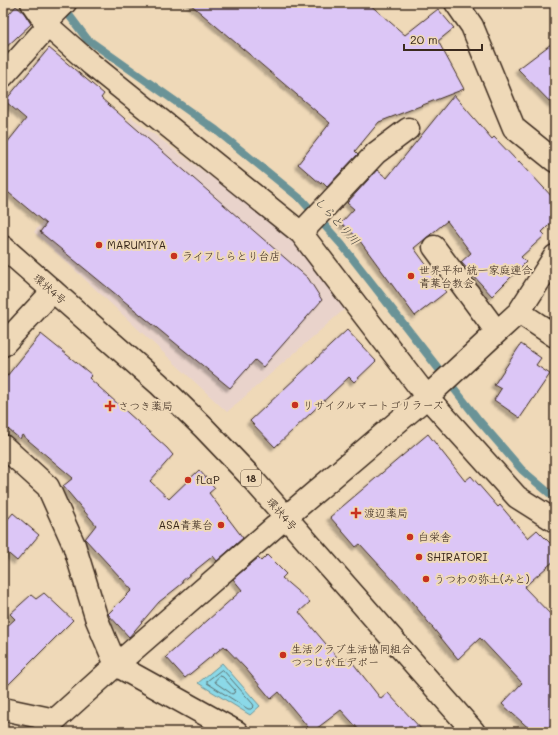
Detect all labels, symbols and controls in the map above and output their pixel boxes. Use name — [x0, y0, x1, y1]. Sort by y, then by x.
scale bar — [404, 26, 482, 52]
text: 20 m — [410, 31, 438, 47]
water label: しらとり川 — [312, 193, 364, 248]
place label: MARUMIYA — [107, 237, 166, 252]
marker: MARUMIYA — [94, 240, 104, 250]
place label: ライフしらとり台店 — [182, 248, 281, 263]
marker: ライフしらとり台店 — [169, 251, 179, 261]
place label: 世界平和 統一家庭連合 青葉台教会 — [419, 262, 533, 290]
street label: 環状4号 — [31, 270, 70, 307]
marker: 世界平和 統一家庭連合 青葉台教会 — [406, 271, 416, 281]
place label: リサイクルマートゴリラーズ — [303, 397, 444, 412]
place label: さつき薬局 — [118, 398, 173, 413]
marker: リサイクルマートゴリラーズ — [290, 400, 300, 410]
marker: さつき薬局 — [105, 401, 115, 411]
road number: 18 — [241, 470, 261, 486]
place label: fLaP — [196, 472, 220, 487]
marker: fLaP — [183, 475, 193, 485]
street label: 環状4号 — [264, 494, 301, 533]
place label: 渡辺薬局 — [364, 505, 408, 520]
marker: 渡辺薬局 — [351, 508, 361, 518]
place label: ASA青葉台 — [159, 517, 213, 532]
marker: ASA青葉台 — [216, 520, 226, 530]
place label: 白栄舎 — [418, 529, 451, 544]
marker: 白栄舎 — [405, 532, 415, 542]
place label: SHIRATORI — [427, 549, 487, 564]
marker: SHIRATORI — [414, 552, 424, 562]
place label: うつわの弥土(みと) — [434, 571, 530, 586]
marker: うつわの弥土(みと) — [421, 574, 431, 584]
place label: 生活クラブ生活協同組合 つつじが丘デポー — [291, 641, 412, 669]
marker: 生活クラブ生活協同組合 つつじが丘デポー — [278, 650, 288, 660]

